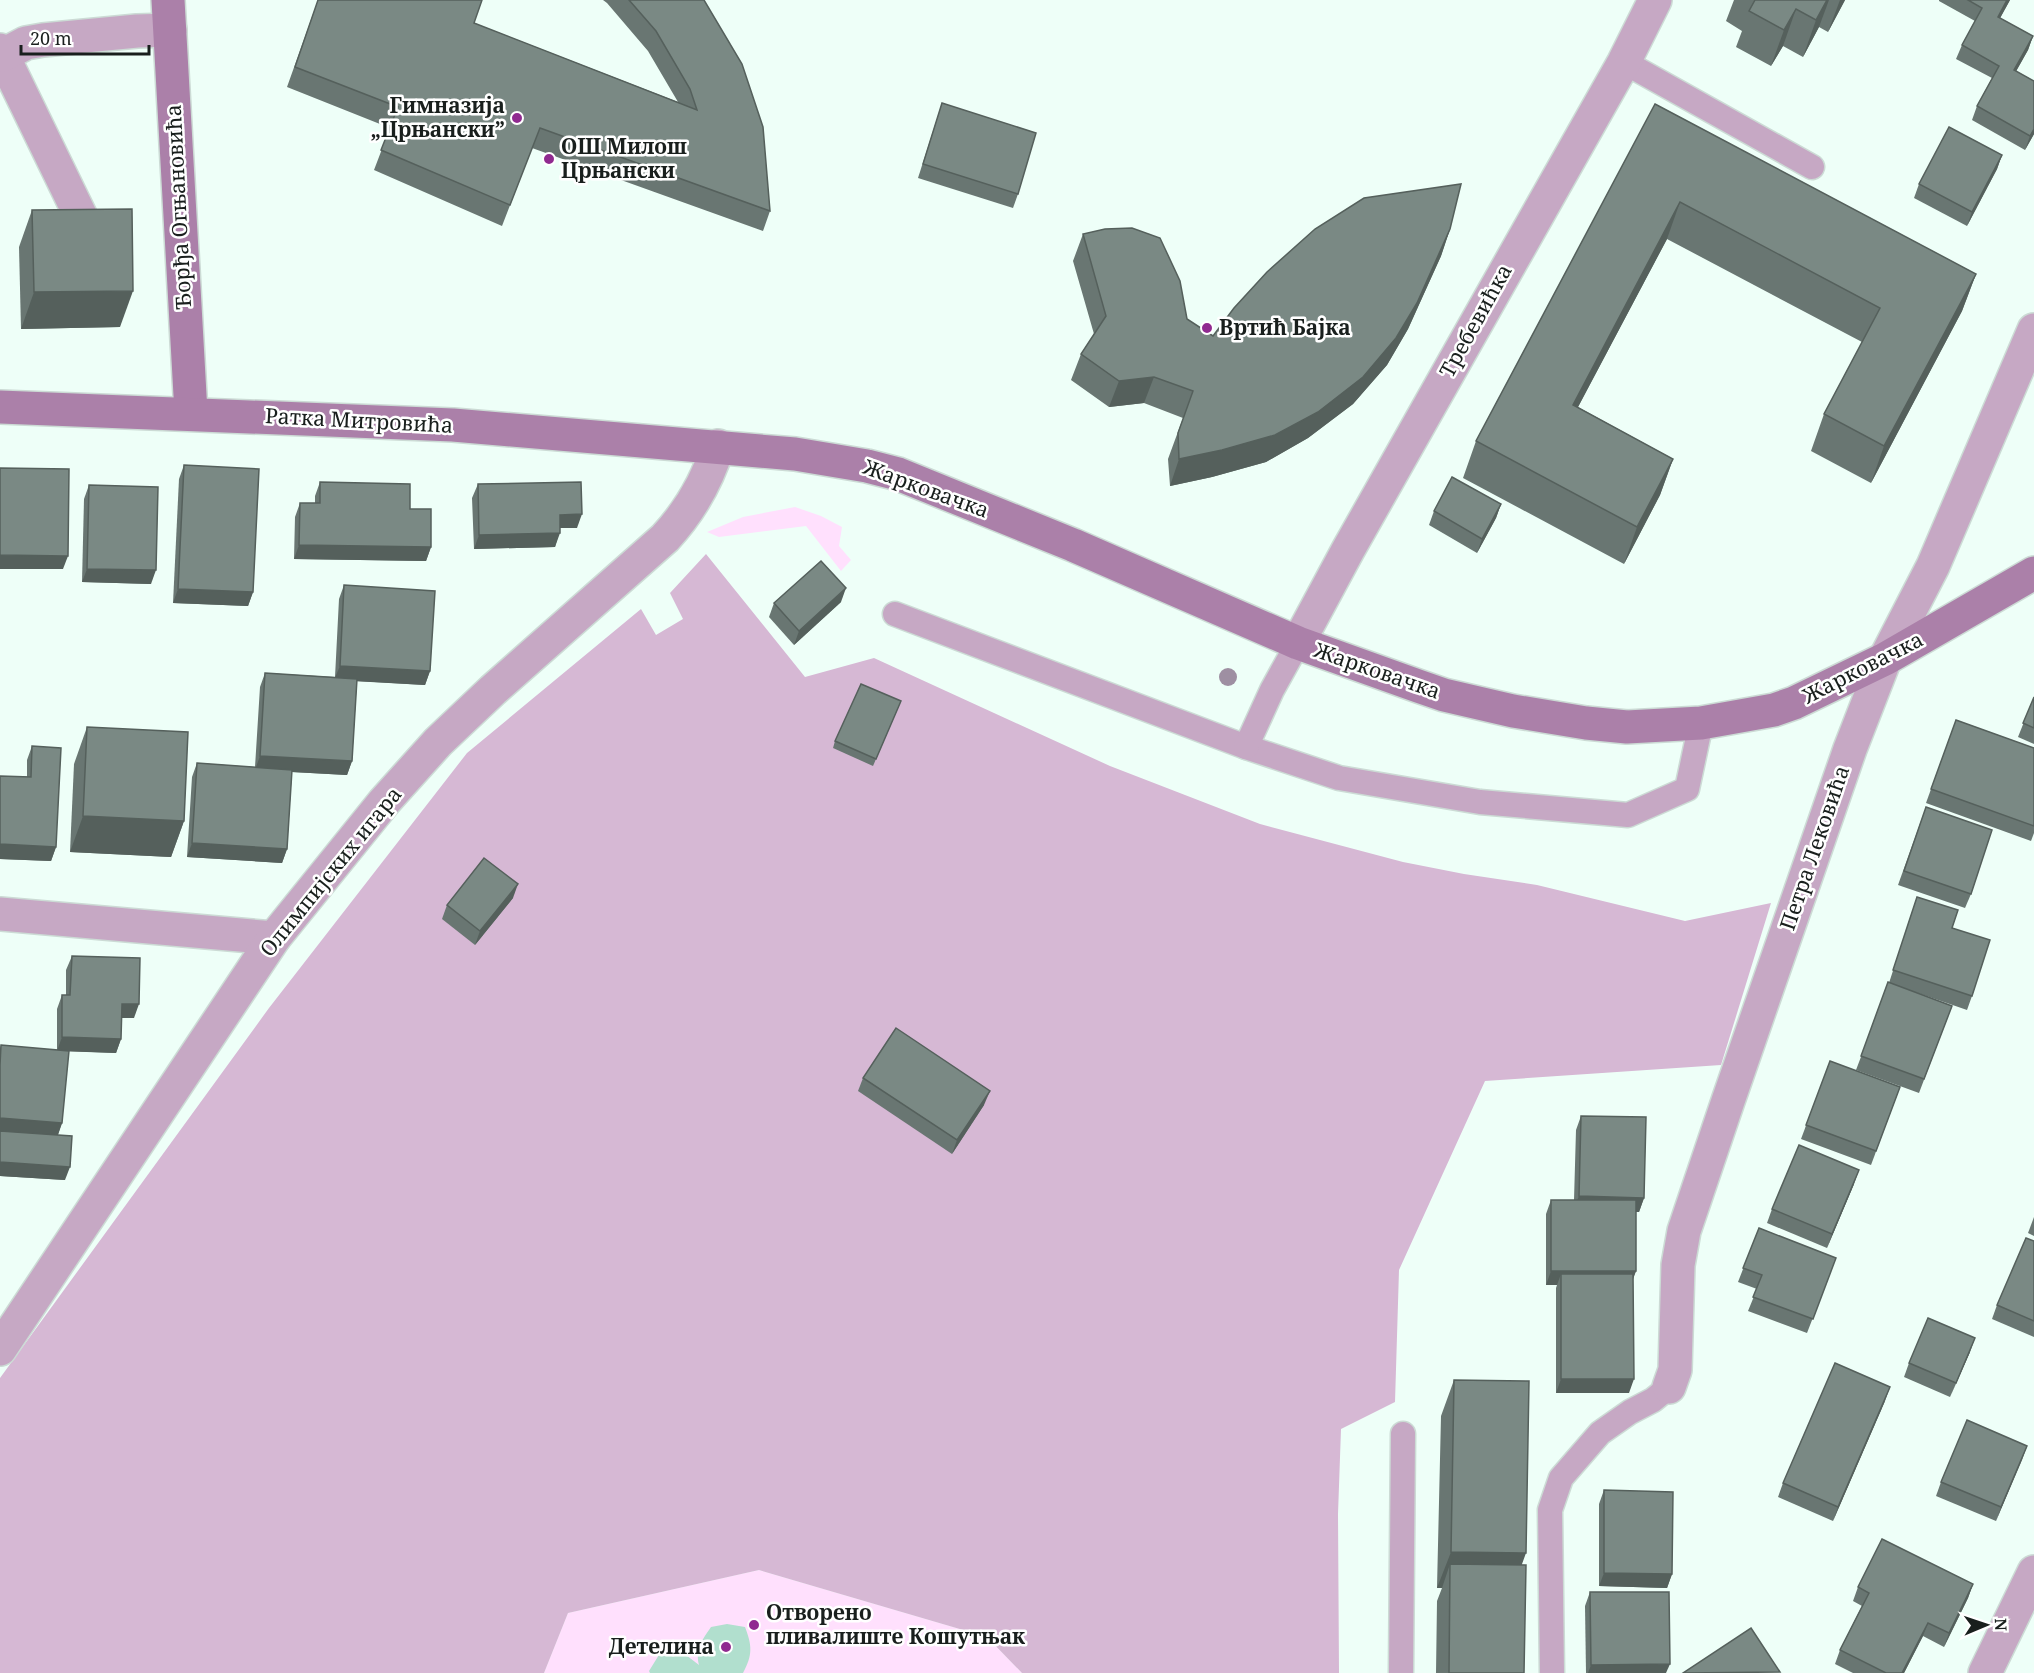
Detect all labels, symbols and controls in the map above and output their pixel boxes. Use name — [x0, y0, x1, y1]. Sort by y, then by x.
scale bar — [21, 18, 148, 56]
text: 20 m — [30, 26, 72, 50]
place label: Гимназија „Црњански” — [371, 91, 505, 143]
street label: Ђорђа Огњановића — [159, 104, 197, 310]
marker: Гимназија „Црњански” — [510, 111, 524, 125]
place label: ОШ Милош Црњански — [561, 132, 687, 184]
marker: ОШ Милош Црњански — [542, 152, 556, 166]
street label: Требевићка — [1433, 259, 1518, 382]
place label: Вртић Бајка — [1219, 313, 1351, 341]
marker: Вртић Бајка — [1200, 321, 1214, 335]
street label: Ратка Митровића — [264, 401, 454, 439]
street label: Жарковачка — [859, 452, 993, 524]
street label: Жарковачка — [1797, 625, 1928, 710]
street label: Жарковачка — [1310, 635, 1444, 705]
street label: Петра Лековића — [1773, 762, 1855, 934]
street label: Олимпијских игара — [253, 781, 407, 962]
north arrow — [1956, 1595, 2016, 1655]
place label: Отворено пливалиште Кошутњак — [766, 1598, 1026, 1650]
marker: Отворено пливалиште Кошутњак — [747, 1618, 761, 1632]
text: N — [1990, 1618, 2012, 1632]
place label: Детелина — [609, 1632, 714, 1660]
marker: Детелина — [719, 1640, 733, 1654]

